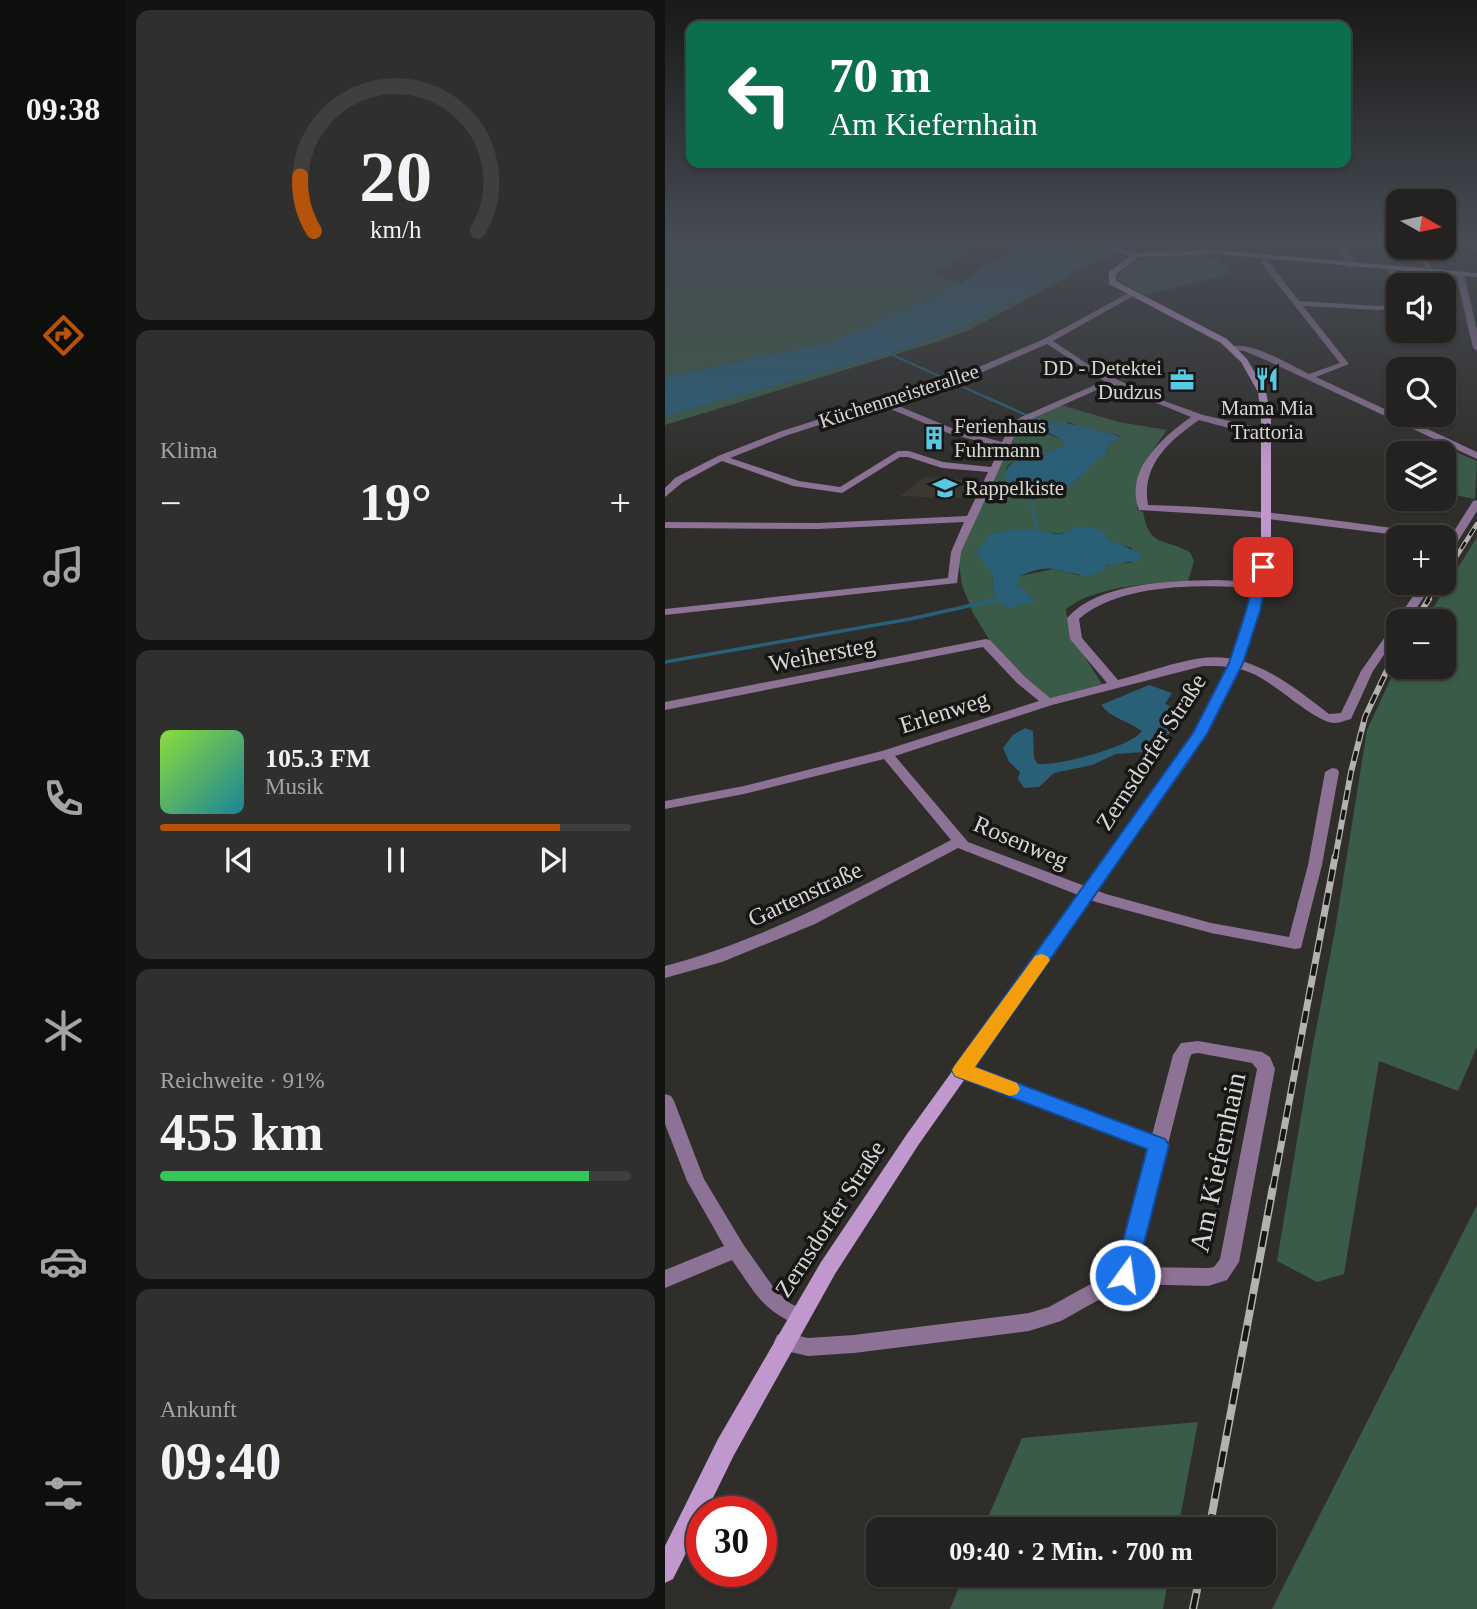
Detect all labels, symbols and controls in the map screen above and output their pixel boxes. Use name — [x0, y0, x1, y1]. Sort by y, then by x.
text: 70 m — [829, 48, 931, 103]
icon: left — [714, 49, 805, 140]
text: 09:38 — [26, 91, 100, 127]
text: Am Kiefernhain — [829, 106, 1038, 142]
text: 20 — [359, 136, 432, 217]
north arrow — [1386, 189, 1456, 259]
map controls — [1386, 189, 1456, 679]
text: km/h — [370, 216, 422, 243]
button: sound — [1386, 273, 1456, 343]
icon: directions — [39, 311, 88, 360]
place label: DD - Detektei Dudzus — [1043, 356, 1162, 404]
button: search — [1386, 357, 1456, 427]
street label: Küchenmeisterallee — [816, 359, 982, 433]
restaurant icon: Mama Mia Trattoria — [1253, 365, 1281, 393]
office icon: DD - Detektei Dudzus — [1168, 366, 1196, 394]
place label: Mama Mia Trattoria — [1221, 396, 1314, 444]
place label: Ferienhaus Fuhrmann — [954, 414, 1046, 462]
building icon: Ferienhaus Fuhrmann — [920, 424, 948, 452]
text: Klima — [160, 438, 218, 463]
button: layers — [1386, 441, 1456, 511]
text: 19° — [359, 474, 432, 531]
school or university icon: Rappelkiste — [931, 474, 959, 502]
place label: Rappelkiste — [965, 476, 1064, 500]
text: − — [160, 482, 181, 524]
text: + — [610, 482, 631, 524]
button: + — [1386, 525, 1456, 595]
pin — [1233, 537, 1293, 597]
icon: music — [39, 542, 88, 591]
icon: arrive — [1244, 548, 1282, 586]
button: − — [1386, 609, 1456, 679]
street label: Weihersteg — [767, 631, 877, 677]
street label: Zernsdorfer Straße — [1091, 669, 1211, 835]
street label: Erlenweg — [896, 685, 992, 739]
text: 105.3 FM — [265, 744, 370, 773]
icon: phone — [39, 774, 88, 823]
text: Musik — [265, 774, 324, 799]
street label: Rosenweg — [970, 810, 1072, 874]
icon: previous — [220, 841, 258, 879]
icon: pause — [377, 841, 415, 879]
icon: next — [534, 841, 572, 879]
street label: Gartenstraße — [744, 856, 866, 932]
icon: climate — [39, 1006, 88, 1055]
text: Reichweite · 91% — [160, 1068, 325, 1093]
street label: Am Kiefernhain — [1183, 1070, 1252, 1255]
text: 455 km — [160, 1104, 323, 1161]
street label: Zernsdorfer Straße — [770, 1136, 890, 1302]
icon: car — [39, 1237, 88, 1286]
position arrow — [1088, 1238, 1162, 1312]
text: Ankunft — [160, 1397, 237, 1422]
text: 09:40 — [160, 1433, 281, 1490]
icon: filters — [39, 1469, 88, 1518]
speed limit sign: 30 — [686, 1496, 777, 1587]
text: 09:40 · 2 Min. · 700 m — [949, 1537, 1193, 1566]

